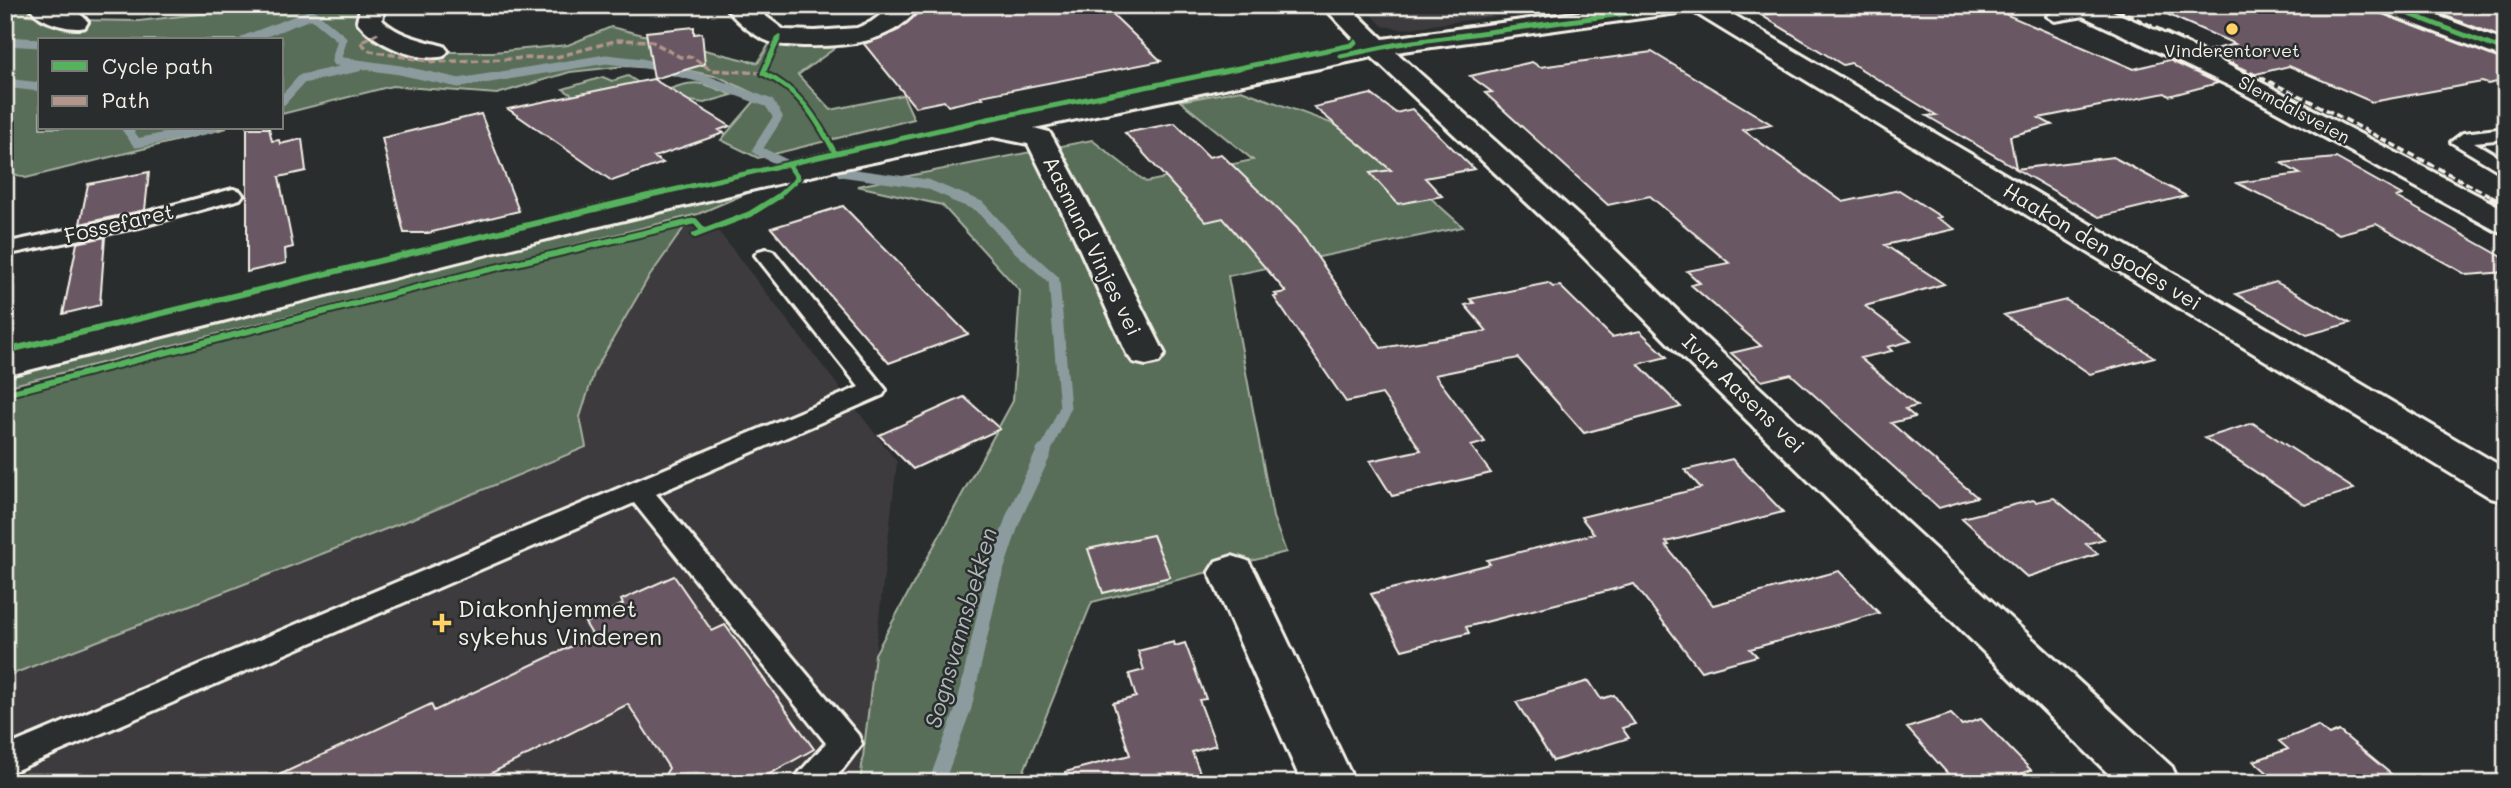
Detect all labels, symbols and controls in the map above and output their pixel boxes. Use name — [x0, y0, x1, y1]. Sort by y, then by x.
marker: Vinderentorvet — [2224, 21, 2240, 37]
legend — [38, 38, 284, 130]
place label: Vinderentorvet — [2164, 38, 2300, 62]
text: Cycle path — [102, 52, 212, 79]
street label: Slemdalsveien — [2234, 70, 2355, 149]
text: Path — [102, 86, 149, 113]
street label: Aasmund Vinjes vei — [1038, 151, 1149, 340]
street label: Haakon den godes vei — [1999, 176, 2207, 316]
street label: Fossefaret — [61, 197, 176, 248]
street label: Ivar Aasens vei — [1677, 327, 1811, 458]
water label: Sognsvannsbekken — [917, 524, 1003, 731]
place label: Diakonhjemmet sykehus Vinderen — [458, 592, 662, 651]
marker: Diakonhjemmet sykehus Vinderen — [432, 613, 452, 633]

